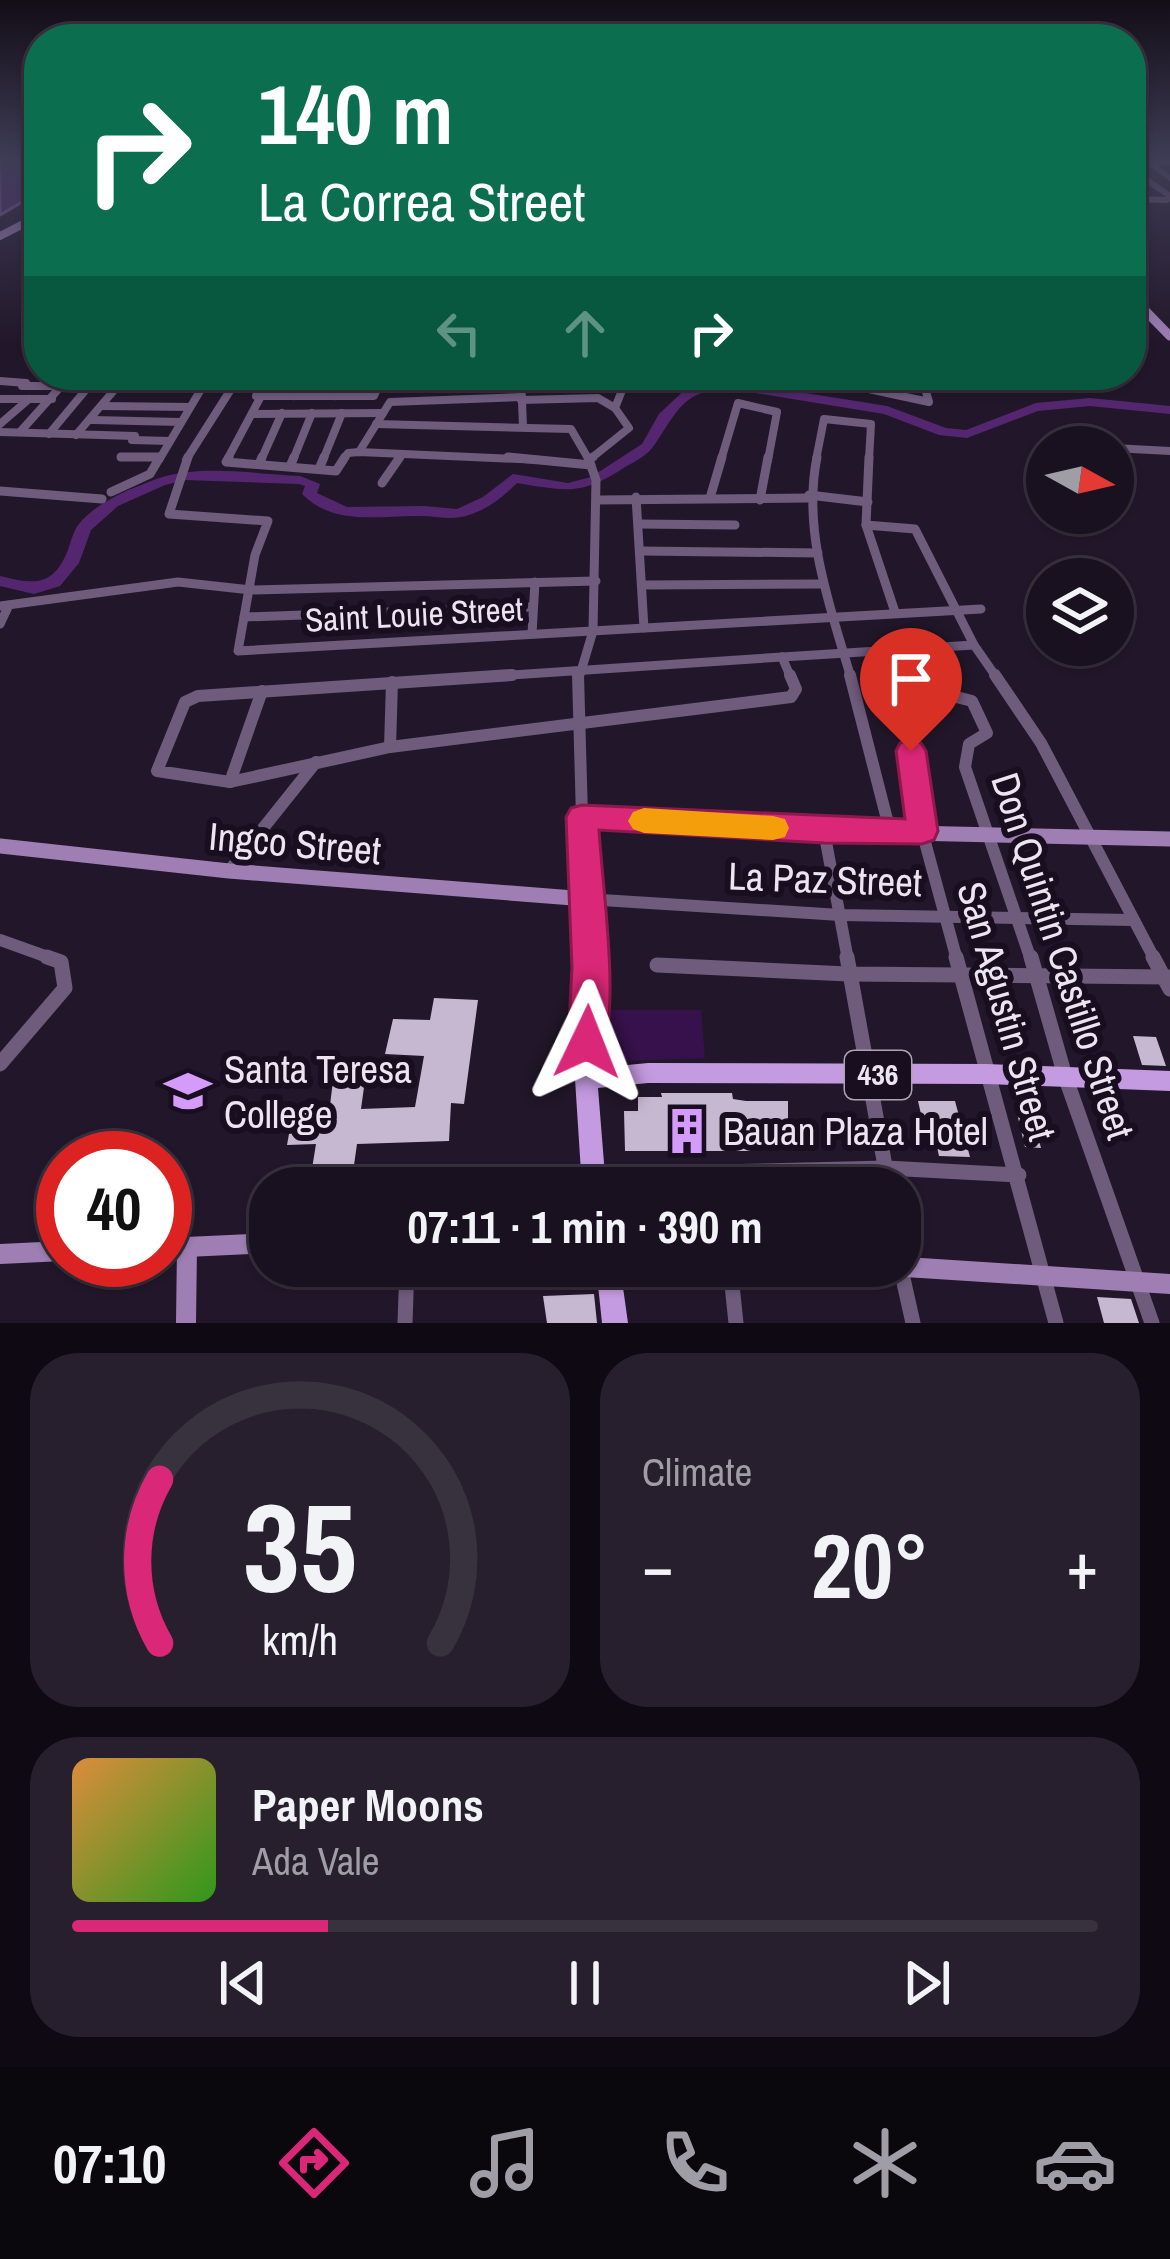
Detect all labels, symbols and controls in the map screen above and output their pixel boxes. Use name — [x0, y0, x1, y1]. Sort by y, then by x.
text: 140 m — [258, 57, 453, 170]
icon: right — [60, 72, 216, 228]
text: La Correa Street — [258, 165, 585, 238]
icon: left — [426, 300, 492, 366]
icon: ahead — [552, 300, 618, 366]
icon: right — [678, 300, 744, 366]
north arrow — [1026, 426, 1134, 534]
map controls — [1026, 426, 1134, 666]
button: layers — [1026, 558, 1134, 666]
street label: Saint Louie Street — [304, 586, 524, 642]
pin — [860, 628, 962, 751]
icon: arrive — [878, 646, 944, 712]
street label: Don Quintin Castillo Street — [979, 766, 1147, 1146]
street label: Ingco Street — [207, 810, 383, 876]
street label: La Paz Street — [727, 850, 923, 908]
street label: San Agustin Street — [945, 876, 1069, 1146]
position arrow — [524, 979, 650, 1105]
place label: Santa Teresa College — [224, 1043, 412, 1140]
road number: 436 — [845, 1051, 911, 1099]
school or university icon: Santa Teresa College — [163, 1066, 213, 1116]
place label: Bauan Plaza Hotel — [723, 1105, 988, 1157]
building icon: Bauan Plaza Hotel — [662, 1106, 712, 1156]
speed limit sign: 40 — [36, 1131, 192, 1287]
text: 07:11 · 1 min · 390 m — [408, 1196, 762, 1257]
text: Climate — [642, 1446, 752, 1498]
text: 35 — [243, 1463, 357, 1631]
text: 20° — [811, 1505, 929, 1626]
text: − — [642, 1521, 674, 1610]
text: + — [1066, 1521, 1098, 1610]
text: km/h — [262, 1611, 338, 1668]
text: Paper Moons — [252, 1774, 484, 1835]
text: Ada Vale — [252, 1835, 379, 1887]
icon: previous — [210, 1950, 276, 2016]
icon: pause — [552, 1950, 618, 2016]
icon: next — [894, 1950, 960, 2016]
icon: directions — [272, 2121, 356, 2205]
icon: music — [463, 2121, 547, 2205]
icon: phone — [653, 2121, 737, 2205]
icon: climate — [843, 2121, 927, 2205]
icon: car — [1033, 2121, 1117, 2205]
text: 07:10 — [53, 2127, 166, 2200]

